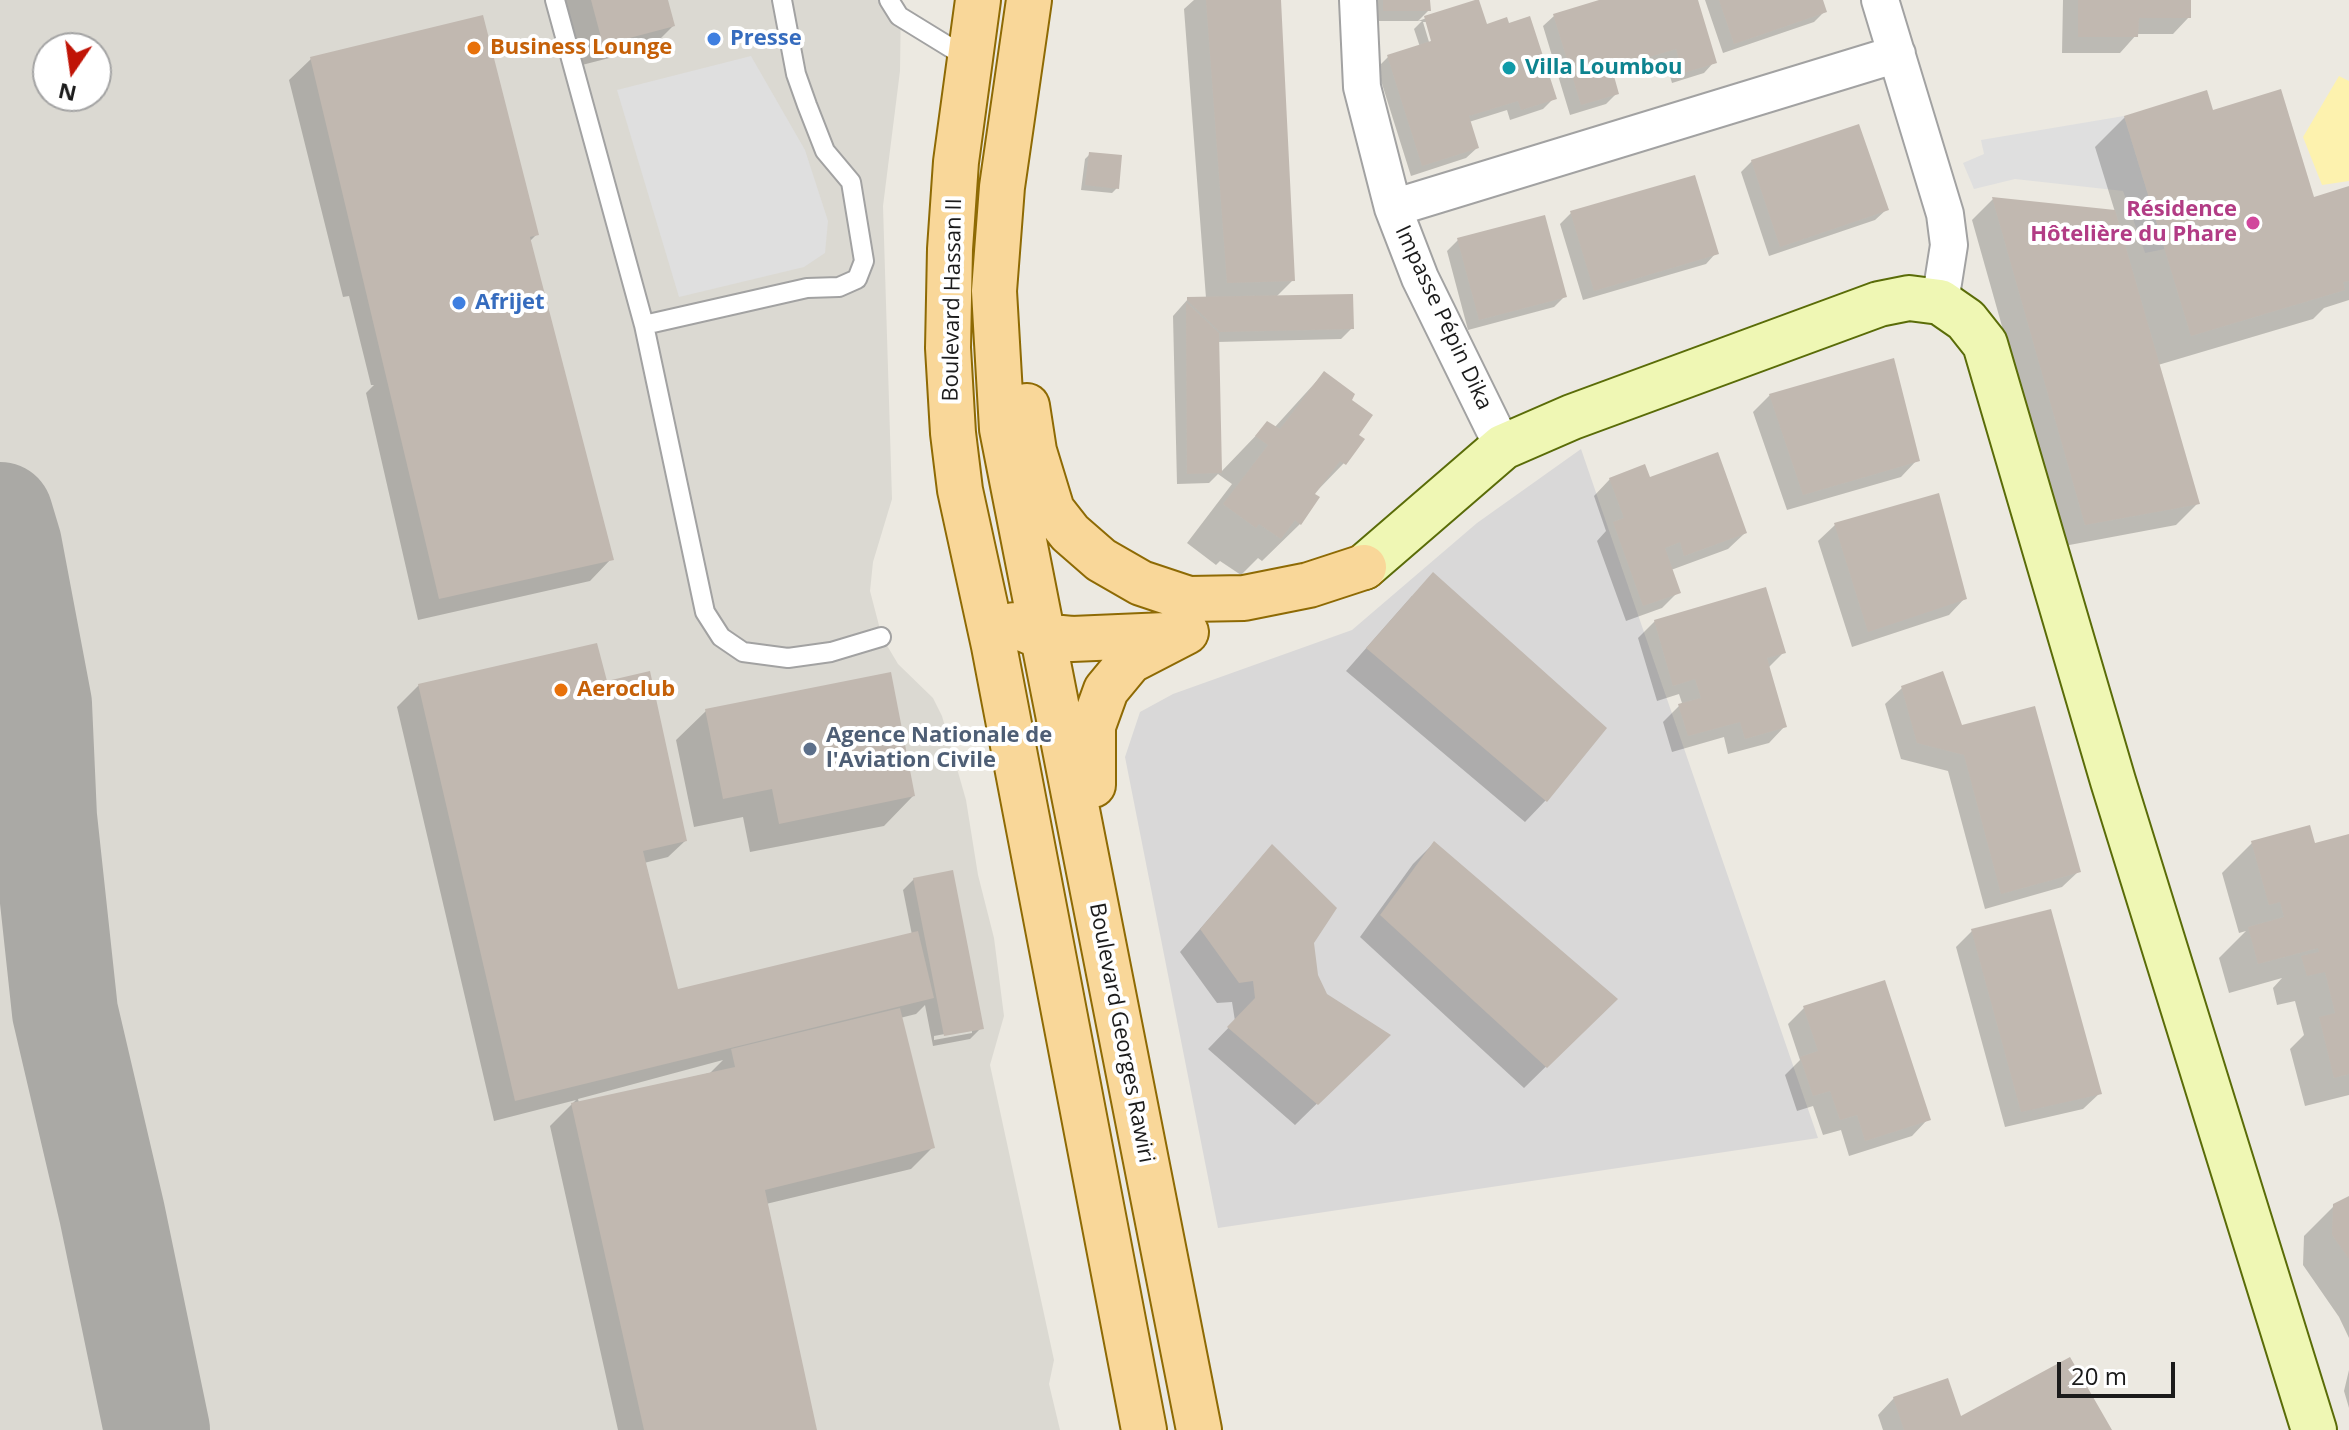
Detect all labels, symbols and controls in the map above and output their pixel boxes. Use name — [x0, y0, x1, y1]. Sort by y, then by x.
place label: Presse — [730, 26, 802, 52]
marker: Presse — [705, 30, 723, 48]
north arrow — [32, 32, 112, 112]
place label: Business Lounge — [490, 35, 672, 61]
marker: Business Lounge — [465, 39, 483, 57]
place label: Villa Loumbou — [1525, 55, 1683, 81]
marker: Villa Loumbou — [1500, 59, 1518, 77]
text: N — [55, 77, 79, 110]
place label: Résidence Hôtelière du Phare — [2030, 197, 2237, 248]
street label: Boulevard Hassan II — [938, 198, 968, 402]
marker: Résidence Hôtelière du Phare — [2244, 214, 2262, 232]
street label: Impasse Pépin Dika — [1389, 222, 1497, 414]
place label: Afrijet — [475, 290, 545, 316]
marker: Afrijet — [450, 294, 468, 312]
place label: Aeroclub — [577, 677, 675, 703]
marker: Aeroclub — [552, 681, 570, 699]
place label: Agence Nationale de l'Aviation Civile — [826, 723, 1052, 774]
marker: Agence Nationale de l'Aviation Civile — [801, 740, 819, 758]
street label: Boulevard Georges Rawiri — [1083, 901, 1159, 1165]
scale bar — [2061, 1346, 2179, 1396]
text: 20 m — [2071, 1359, 2127, 1392]

